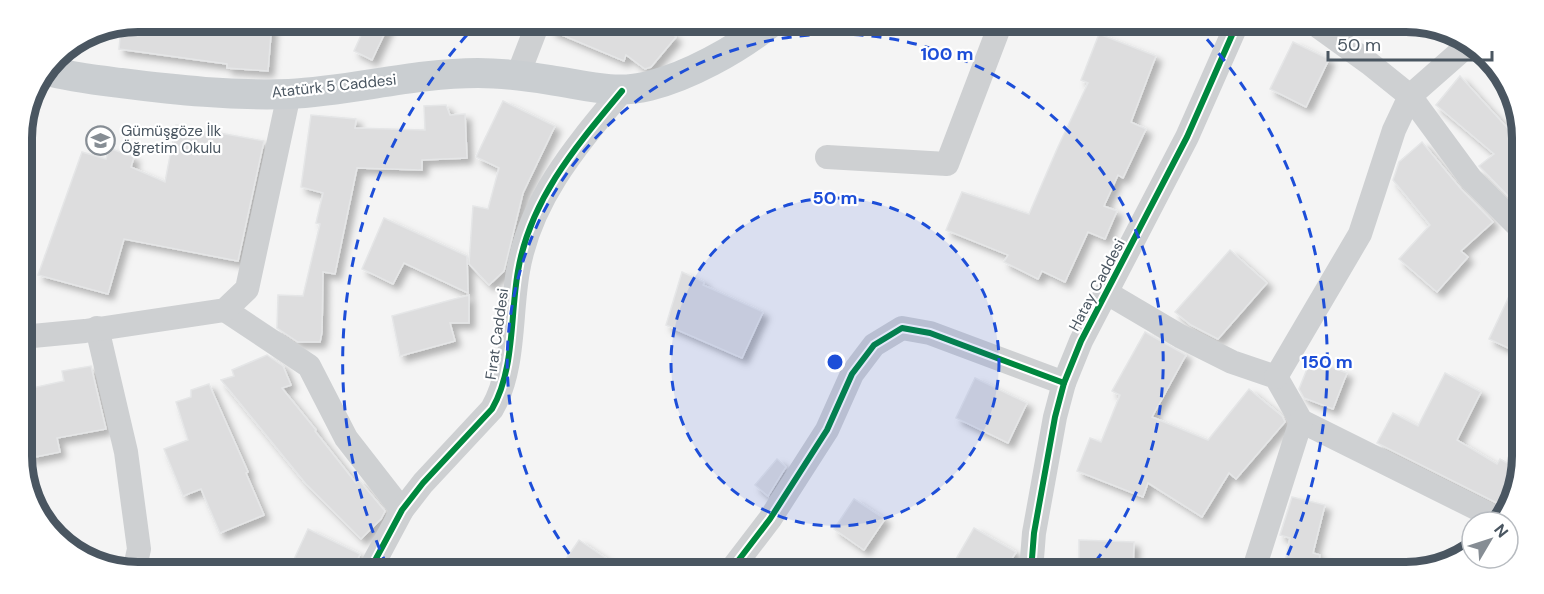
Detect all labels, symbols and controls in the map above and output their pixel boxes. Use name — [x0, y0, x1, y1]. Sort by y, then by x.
scale bar — [1328, 24, 1492, 62]
text: 50 m — [1337, 33, 1381, 57]
text: 100 m — [920, 42, 974, 66]
street label: Atatürk 5 Caddesi — [271, 70, 397, 102]
place label: Gümüşgöze İlk Öğretim Okulu — [121, 121, 222, 158]
school or university icon: Gümüşgöze İlk Öğretim Okulu — [84, 124, 116, 156]
text: 50 m — [812, 186, 858, 210]
street label: Hatay Caddesi — [1064, 235, 1130, 335]
street label: Fırat Caddesi — [481, 287, 513, 381]
text: 150 m — [1301, 350, 1353, 374]
centre of rings — [825, 352, 845, 372]
north arrow — [1460, 510, 1520, 570]
text: N — [1489, 520, 1513, 542]

